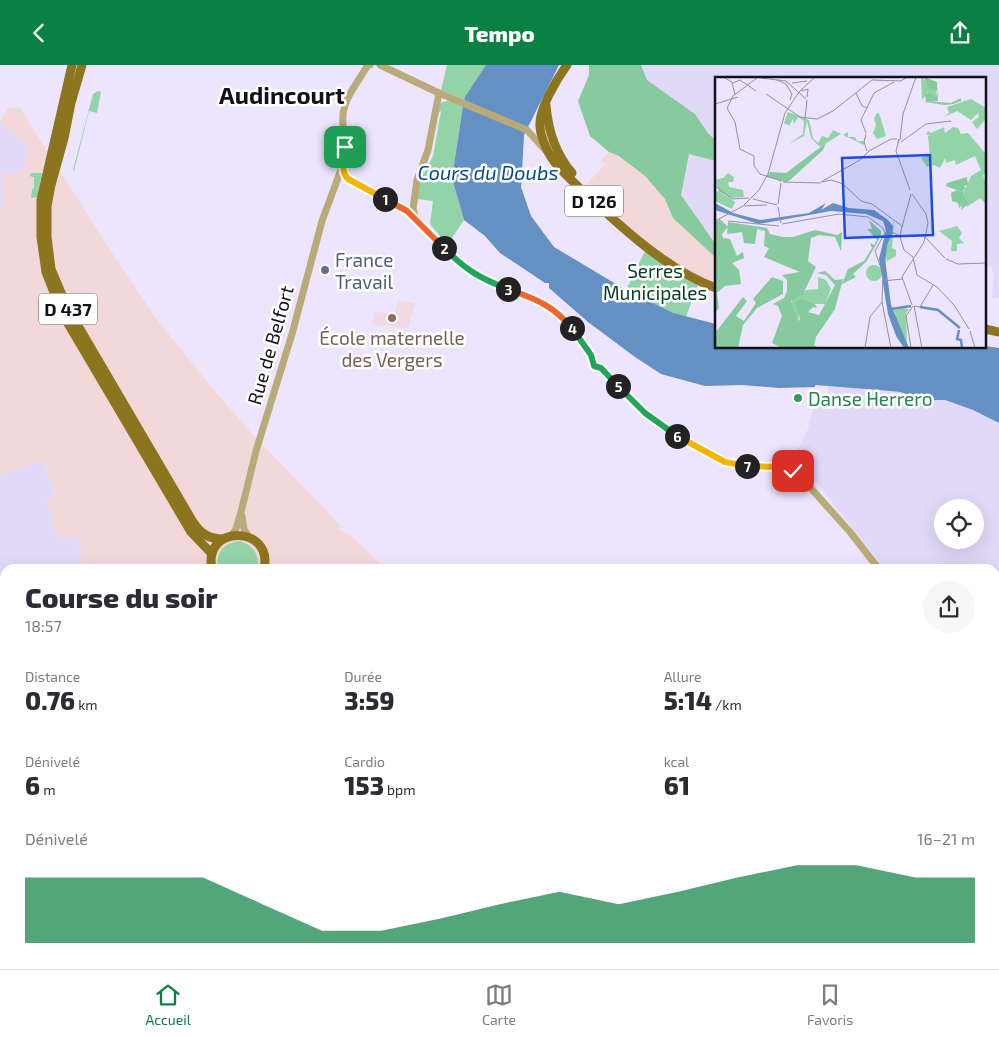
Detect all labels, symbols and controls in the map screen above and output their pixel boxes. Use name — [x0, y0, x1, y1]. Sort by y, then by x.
icon: back — [25, 19, 53, 47]
icon: share — [946, 19, 974, 47]
text: Tempo — [464, 20, 535, 46]
inset map — [715, 77, 986, 349]
district label: Audincourt — [219, 80, 345, 109]
pin — [324, 126, 366, 168]
icon: arrive — [331, 133, 359, 161]
water label: Cours du Doubs — [417, 160, 559, 184]
road number: D 126 — [565, 185, 623, 217]
pin: 1 — [372, 187, 398, 211]
text: 1 — [382, 191, 389, 208]
pin: 2 — [432, 235, 456, 261]
text: 2 — [440, 240, 449, 257]
place label: France Travail — [335, 248, 393, 293]
park label: Serres Municipales — [603, 259, 707, 304]
marker: France Travail — [319, 264, 331, 276]
pin: 3 — [496, 277, 520, 301]
text: 3 — [505, 281, 512, 298]
street label: Rue de Belfort — [242, 283, 298, 407]
road number: D 437 — [39, 293, 97, 325]
marker: École maternelle des Vergers — [386, 312, 398, 324]
pin: 4 — [560, 315, 584, 341]
text: 4 — [568, 320, 577, 337]
place label: École maternelle des Vergers — [319, 326, 465, 371]
pin: 5 — [606, 373, 630, 399]
text: 5 — [615, 378, 622, 395]
place label: Danse Herrero — [808, 387, 932, 410]
marker: Danse Herrero — [792, 392, 804, 404]
pin: 6 — [664, 423, 690, 449]
text: 6 — [673, 428, 682, 445]
pin — [772, 450, 814, 492]
pin: 7 — [734, 453, 760, 479]
icon: check — [779, 457, 807, 485]
text: 7 — [744, 458, 751, 475]
map controls — [934, 499, 984, 549]
button: locate — [934, 499, 984, 549]
text: Course du soir — [25, 580, 218, 614]
button: share — [923, 581, 975, 633]
text: 18:57 — [25, 616, 62, 635]
text: Distance — [25, 668, 80, 685]
text: Durée — [344, 668, 382, 685]
text: Allure — [664, 668, 702, 685]
text: 0.76 — [25, 685, 75, 715]
text: 3:59 — [344, 685, 394, 715]
text: 5:14 — [664, 685, 712, 715]
text: km — [75, 696, 98, 713]
text: /km — [712, 696, 742, 713]
text: Dénivelé — [25, 753, 80, 770]
text: Cardio — [344, 753, 385, 770]
text: kcal — [664, 753, 689, 770]
text: 6 — [25, 770, 40, 800]
text: 153 — [344, 770, 384, 800]
text: 61 — [664, 770, 690, 800]
text: m — [40, 781, 55, 798]
text: bpm — [384, 781, 415, 798]
text: Dénivelé — [25, 829, 88, 848]
text: 16–21 m — [917, 829, 975, 848]
tab: Accueil — [146, 981, 191, 1028]
tab: Carte — [482, 981, 516, 1028]
tab: Favoris — [807, 981, 853, 1028]

